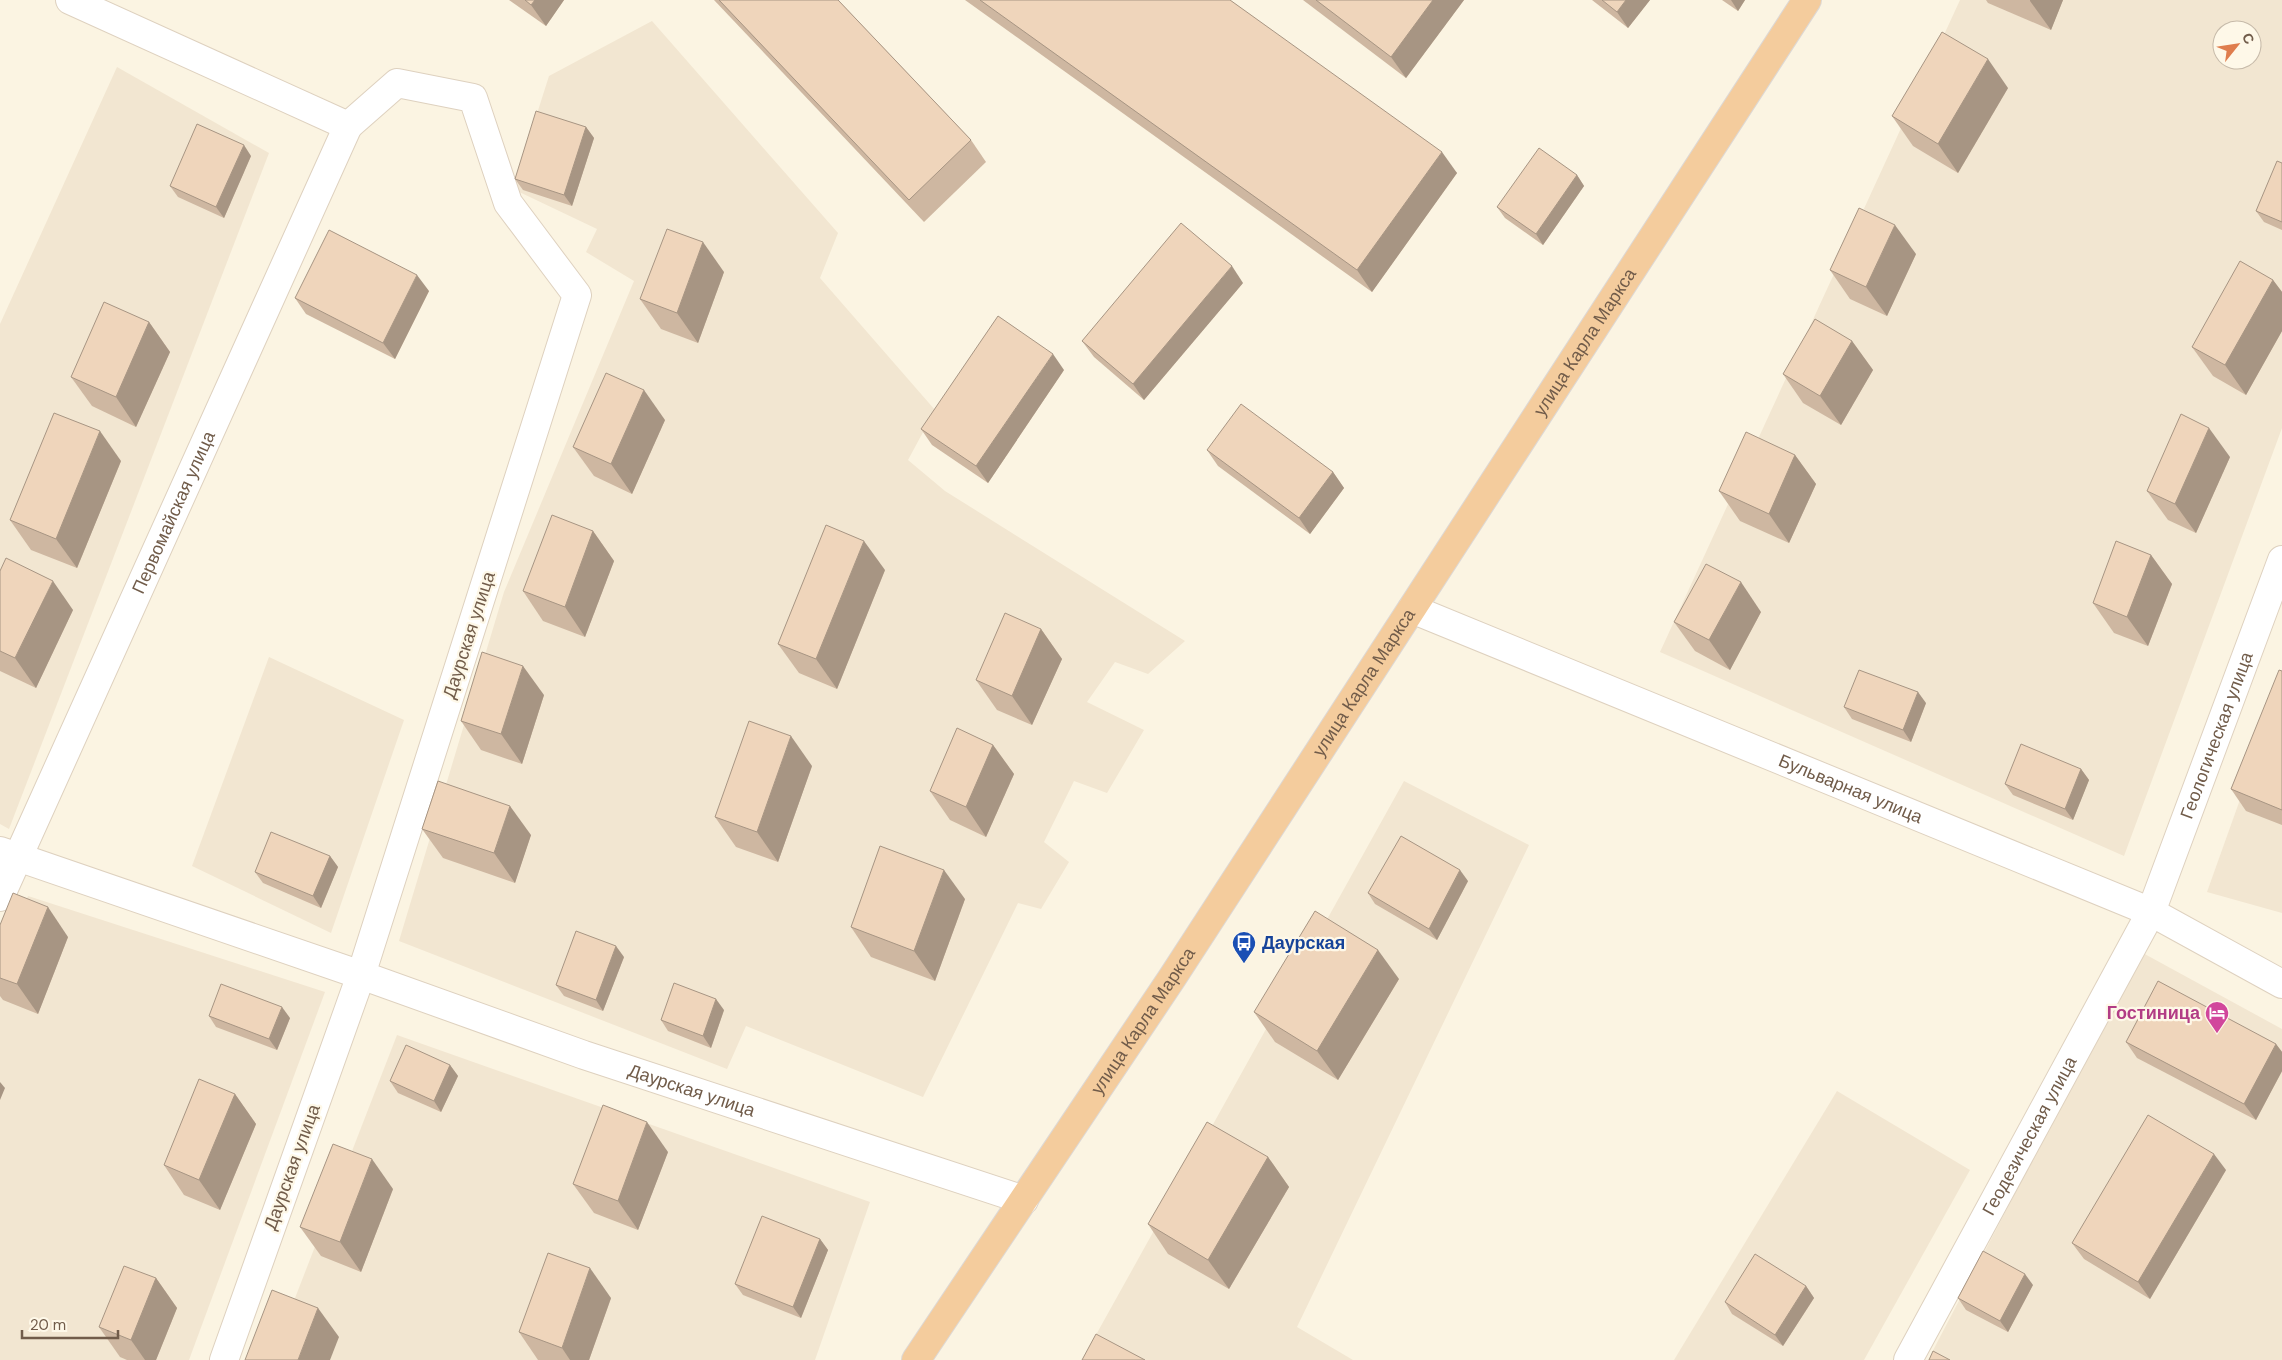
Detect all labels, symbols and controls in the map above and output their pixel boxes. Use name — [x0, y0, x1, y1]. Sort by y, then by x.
north arrow — [2212, 20, 2262, 70]
text: С — [2238, 30, 2259, 47]
street label: улица Карла Маркса — [1528, 263, 1642, 421]
street label: Первомайская улица — [126, 426, 221, 598]
street label: Даурская улица — [437, 568, 501, 702]
street label: улица Карла Маркса — [1307, 603, 1421, 761]
street label: Геологическая улица — [2175, 648, 2259, 822]
street label: Бульварная улица — [1775, 749, 1927, 829]
bus stop icon: Даурская — [1231, 930, 1257, 964]
place label: Даурская — [1262, 931, 1345, 955]
street label: улица Карла Маркса — [1085, 942, 1201, 1099]
hotel icon: Гостиница — [2204, 1000, 2230, 1034]
place label: Гостиница — [2107, 1001, 2201, 1025]
street label: Геодезическая улица — [1977, 1051, 2083, 1220]
street label: Даурская улица — [625, 1058, 759, 1123]
street label: Даурская улица — [258, 1100, 326, 1233]
scale bar — [22, 1308, 119, 1340]
text: 20 m — [30, 1315, 66, 1335]

